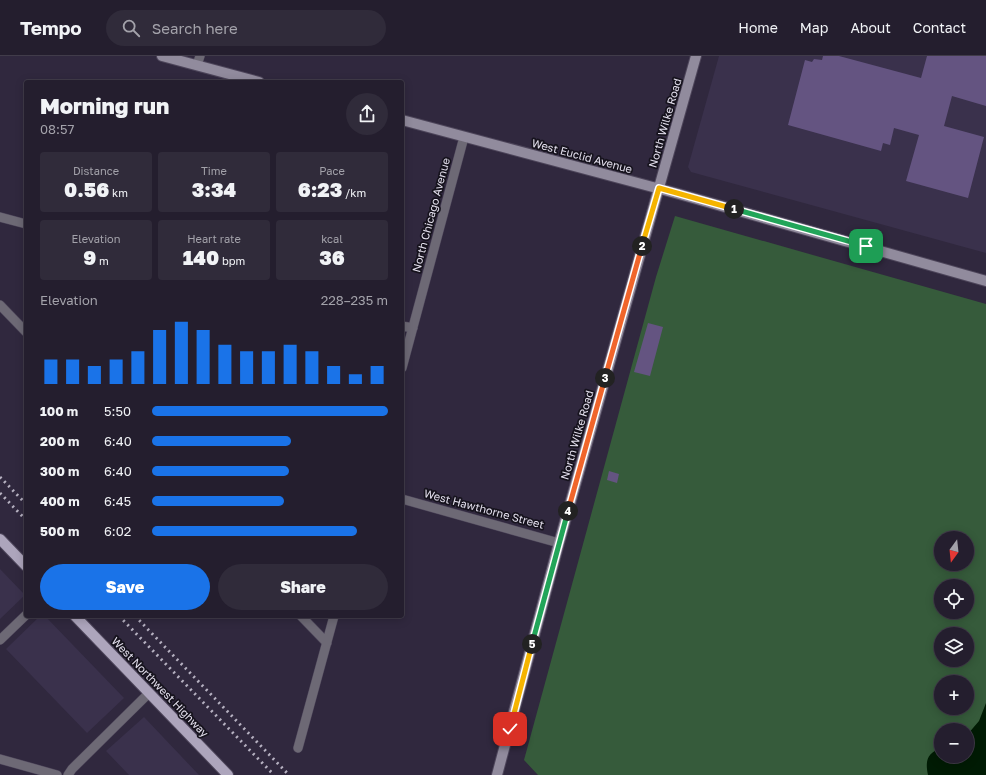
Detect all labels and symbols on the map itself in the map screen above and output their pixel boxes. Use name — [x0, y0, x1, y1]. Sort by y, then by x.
street label: North Wilke Road — [646, 77, 684, 169]
street label: West Euclid Avenue — [530, 136, 634, 175]
street label: North Chicago Avenue — [409, 156, 452, 273]
pin: 1 — [724, 199, 744, 219]
pin — [849, 229, 883, 263]
pin: 2 — [632, 236, 652, 256]
pin: 3 — [595, 368, 615, 388]
street label: North Wilke Road — [558, 389, 596, 481]
street label: West Hawthorne Street — [423, 486, 546, 531]
pin: 4 — [558, 501, 578, 521]
north arrow — [934, 531, 974, 571]
street label: West Northwest Highway — [109, 634, 211, 739]
pin: 5 — [522, 634, 542, 654]
pin — [493, 712, 527, 746]

